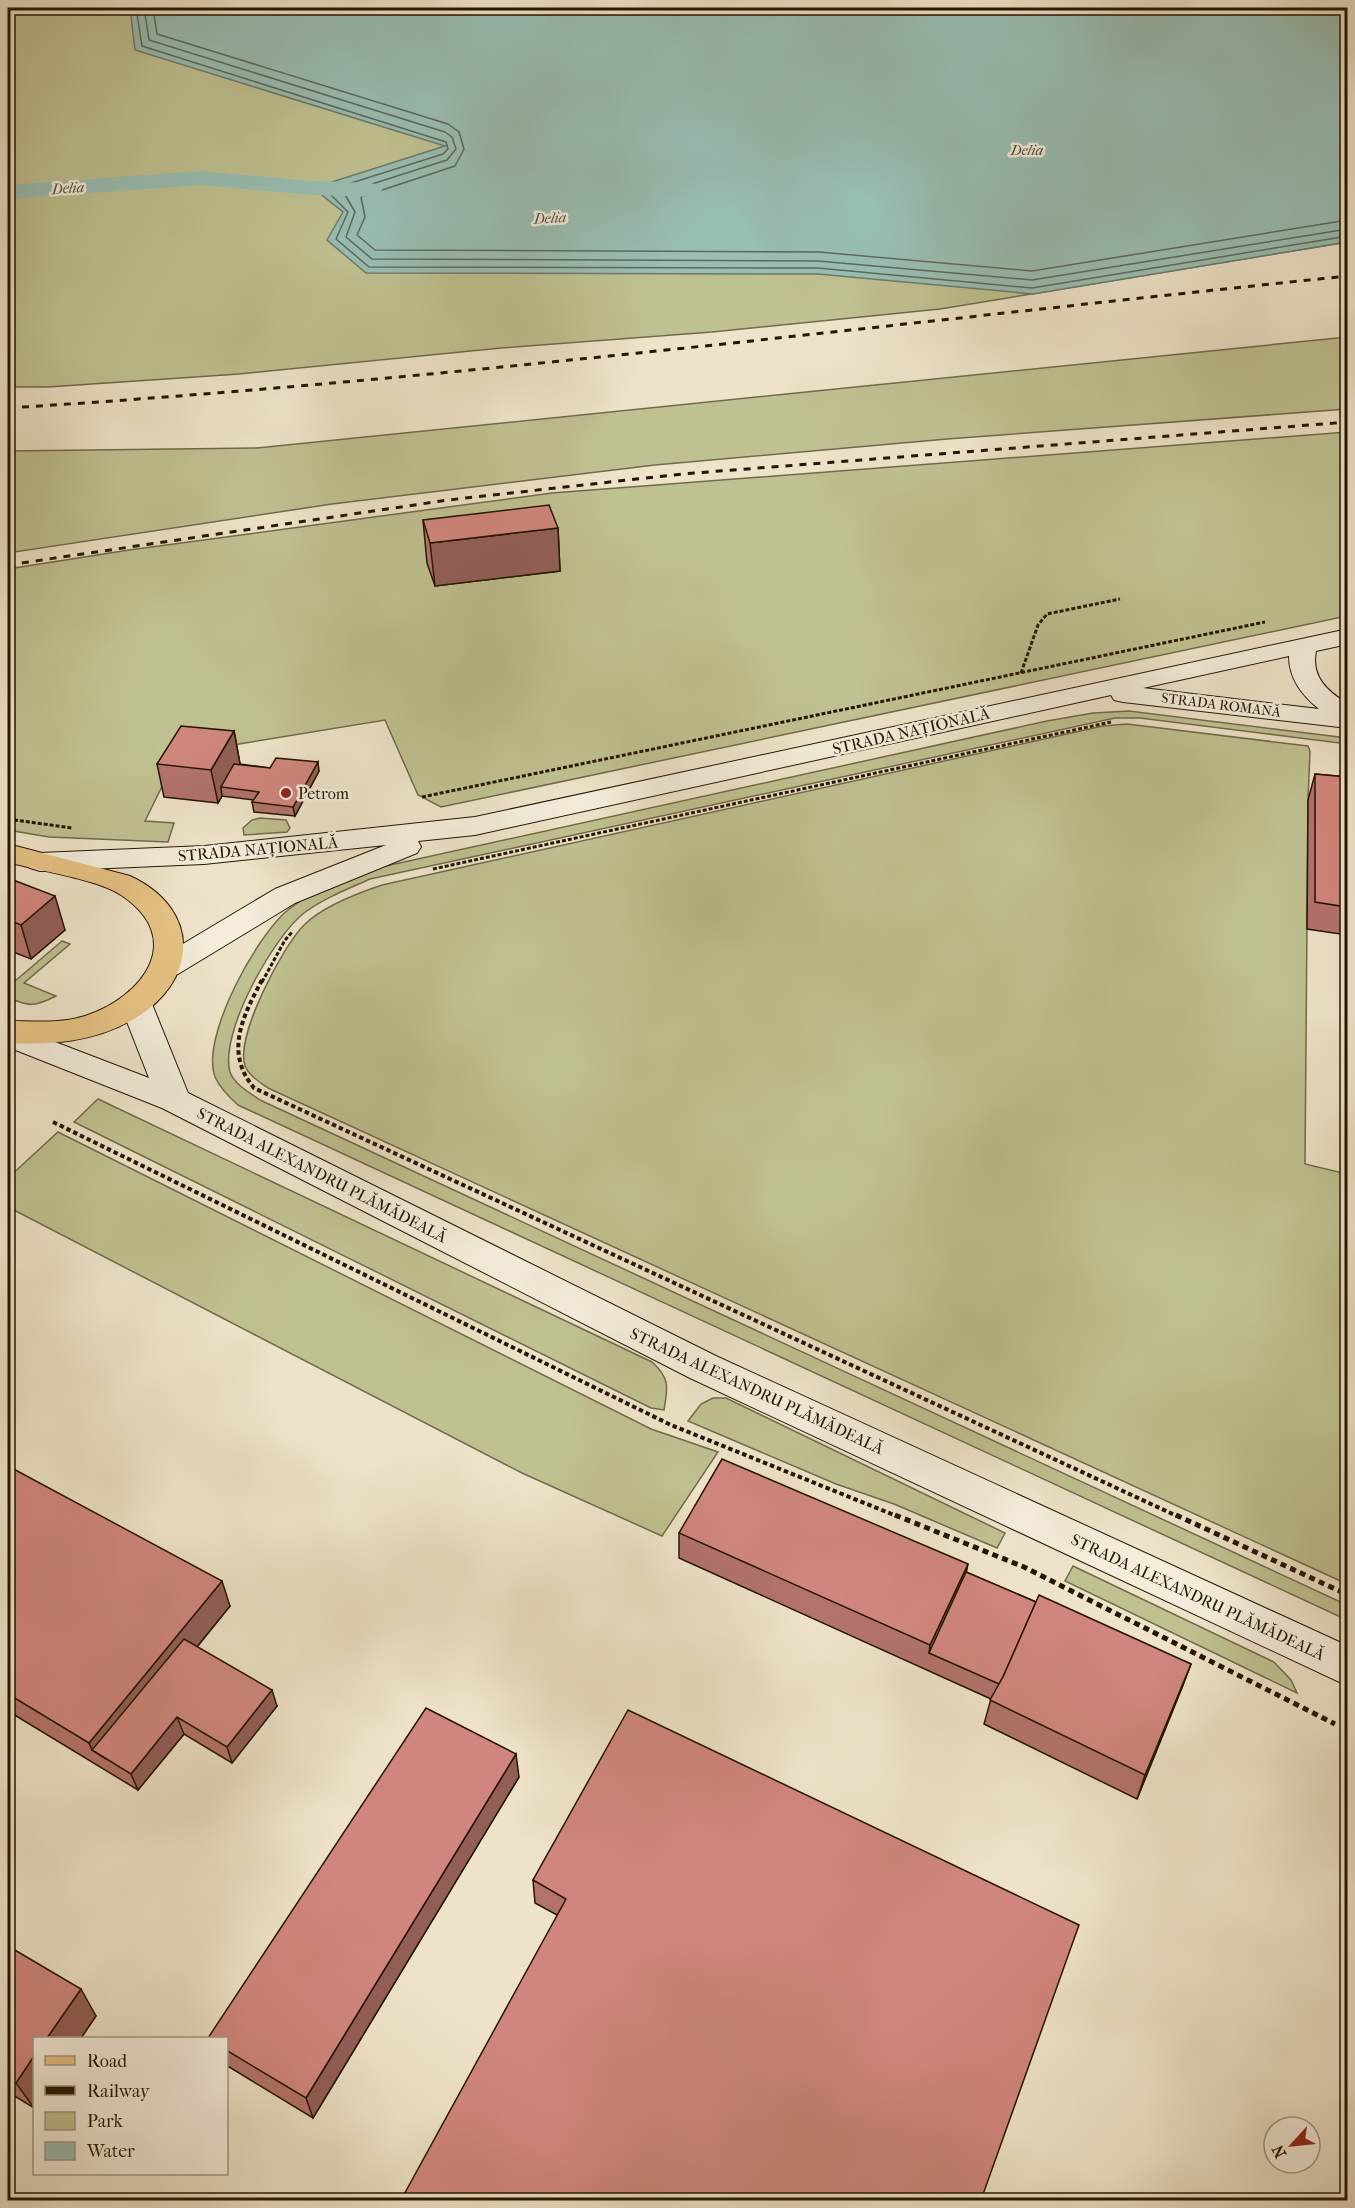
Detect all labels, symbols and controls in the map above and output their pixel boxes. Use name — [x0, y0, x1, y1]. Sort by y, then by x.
water label: Delia — [1010, 141, 1044, 159]
water label: Delia — [50, 178, 85, 198]
water label: Delia — [532, 208, 567, 228]
street label: STRADA ROMANĂ — [1160, 688, 1283, 721]
street label: STRADA NAȚIONALĂ — [830, 703, 992, 758]
place label: Petrom — [298, 784, 350, 803]
marker: Petrom — [279, 786, 293, 800]
street label: STRADA NAȚIONALĂ — [177, 831, 339, 865]
street label: STRADA ALEXANDRU PLĂMĂDEALĂ — [194, 1103, 451, 1247]
street label: STRADA ALEXANDRU PLĂMĂDEALĂ — [627, 1323, 888, 1459]
street label: STRADA ALEXANDRU PLĂMĂDEALĂ — [1068, 1529, 1329, 1665]
legend — [33, 2037, 228, 2175]
text: Road — [87, 2051, 127, 2072]
text: Railway — [87, 2081, 151, 2102]
text: Park — [87, 2111, 124, 2132]
north arrow — [1262, 2115, 1322, 2175]
text: Water — [86, 2141, 135, 2162]
text: N — [1267, 2141, 1290, 2161]

